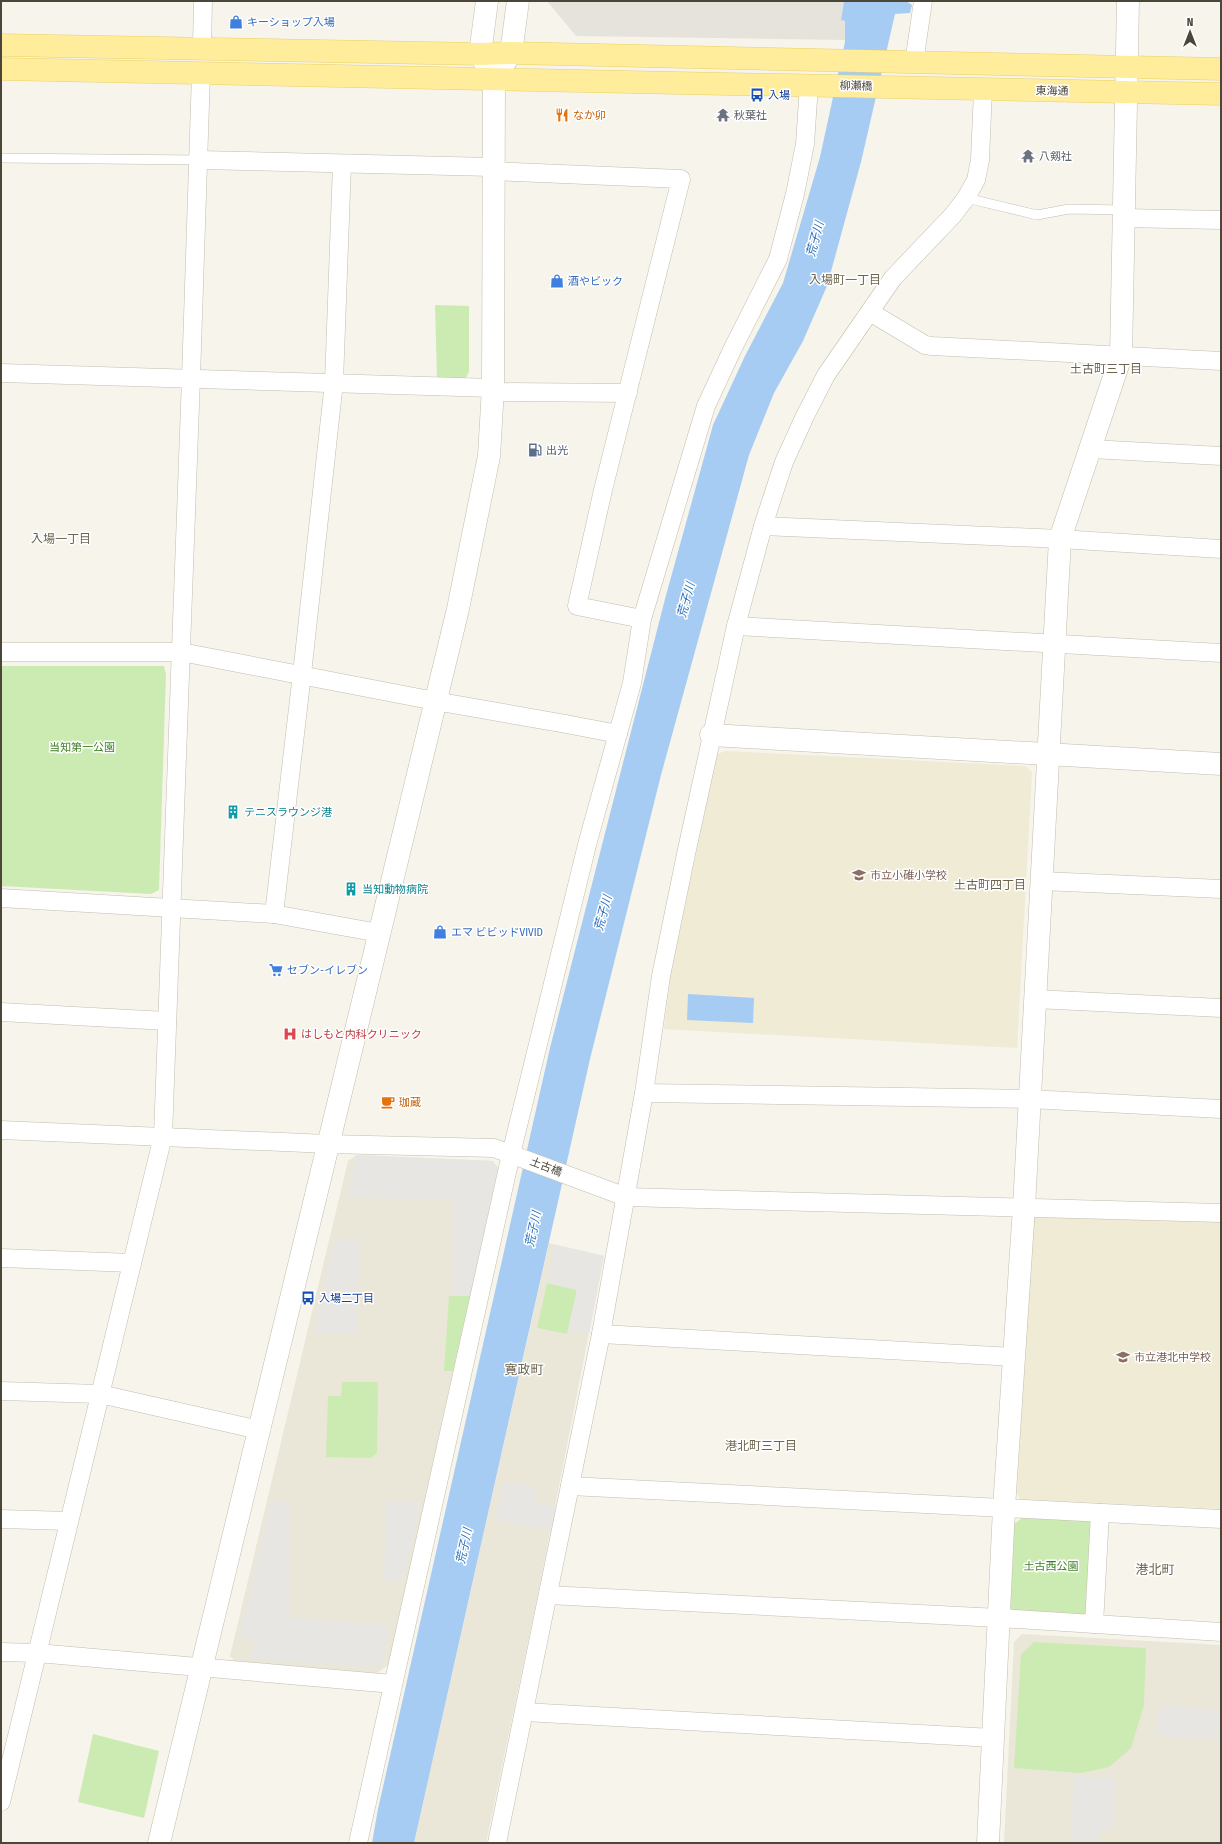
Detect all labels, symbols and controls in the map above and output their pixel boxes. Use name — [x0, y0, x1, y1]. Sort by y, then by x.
north arrow — [1170, 12, 1210, 52]
shop icon: キーショップ入場 — [228, 14, 244, 30]
place label: キーショップ入場 — [247, 16, 335, 29]
text: N — [1187, 16, 1193, 29]
street label: 柳瀬橋 — [839, 79, 873, 93]
street label: 東海通 — [1035, 84, 1069, 98]
bus stop icon: 入場 — [749, 87, 765, 103]
place label: 入場 — [768, 89, 790, 102]
restaurant icon: なか卯 — [554, 107, 570, 123]
temple icon: 秋葉社 — [715, 107, 731, 123]
place label: なか卯 — [573, 109, 606, 122]
place label: 秋葉社 — [734, 109, 767, 122]
temple icon: 八剱社 — [1020, 148, 1036, 164]
place label: 八剱社 — [1039, 150, 1072, 163]
water label: 荒子川 — [804, 218, 827, 258]
shop icon: 酒やビック — [549, 273, 565, 289]
district label: 入場町一丁目 — [809, 273, 881, 287]
place label: 酒やビック — [568, 275, 623, 288]
district label: 土古町三丁目 — [1070, 362, 1142, 376]
fuel station icon: 出光 — [527, 442, 543, 458]
place label: 出光 — [546, 444, 568, 457]
district label: 入場一丁目 — [31, 532, 91, 546]
water label: 荒子川 — [675, 579, 698, 619]
park label: 当知第一公園 — [49, 741, 115, 754]
building icon: テニスラウンジ港 — [225, 804, 241, 820]
place label: テニスラウンジ港 — [244, 806, 332, 819]
school or university icon: 市立小碓小学校 — [851, 867, 867, 883]
place label: 市立小碓小学校 — [870, 869, 947, 882]
district label: 土古町四丁目 — [954, 878, 1026, 892]
building icon: 当知動物病院 — [343, 881, 359, 897]
place label: 当知動物病院 — [362, 883, 428, 896]
water label: 荒子川 — [592, 892, 615, 932]
shop icon: エマ ビビッドVIVID — [432, 924, 448, 940]
place label: エマ ビビッドVIVID — [451, 926, 543, 939]
supermarket icon: セブン-イレブン — [268, 962, 284, 978]
place label: セブン-イレブン — [287, 964, 368, 977]
hospital icon: はしもと内科クリニック — [282, 1026, 298, 1042]
place label: はしもと内科クリニック — [301, 1028, 422, 1041]
cafe icon: 珈蔵 — [380, 1094, 396, 1110]
place label: 珈蔵 — [399, 1096, 421, 1109]
street label: 土古橋 — [528, 1155, 564, 1179]
water label: 荒子川 — [522, 1208, 544, 1248]
bus stop icon: 入場二丁目 — [300, 1290, 316, 1306]
place label: 入場二丁目 — [319, 1292, 374, 1305]
school or university icon: 市立港北中学校 — [1115, 1349, 1131, 1365]
place label: 市立港北中学校 — [1134, 1351, 1211, 1364]
district label: 寛政町 — [504, 1362, 544, 1377]
district label: 港北町三丁目 — [725, 1439, 797, 1453]
water label: 荒子川 — [453, 1525, 475, 1565]
park label: 土古西公園 — [1024, 1560, 1079, 1573]
district label: 港北町 — [1135, 1562, 1175, 1577]

